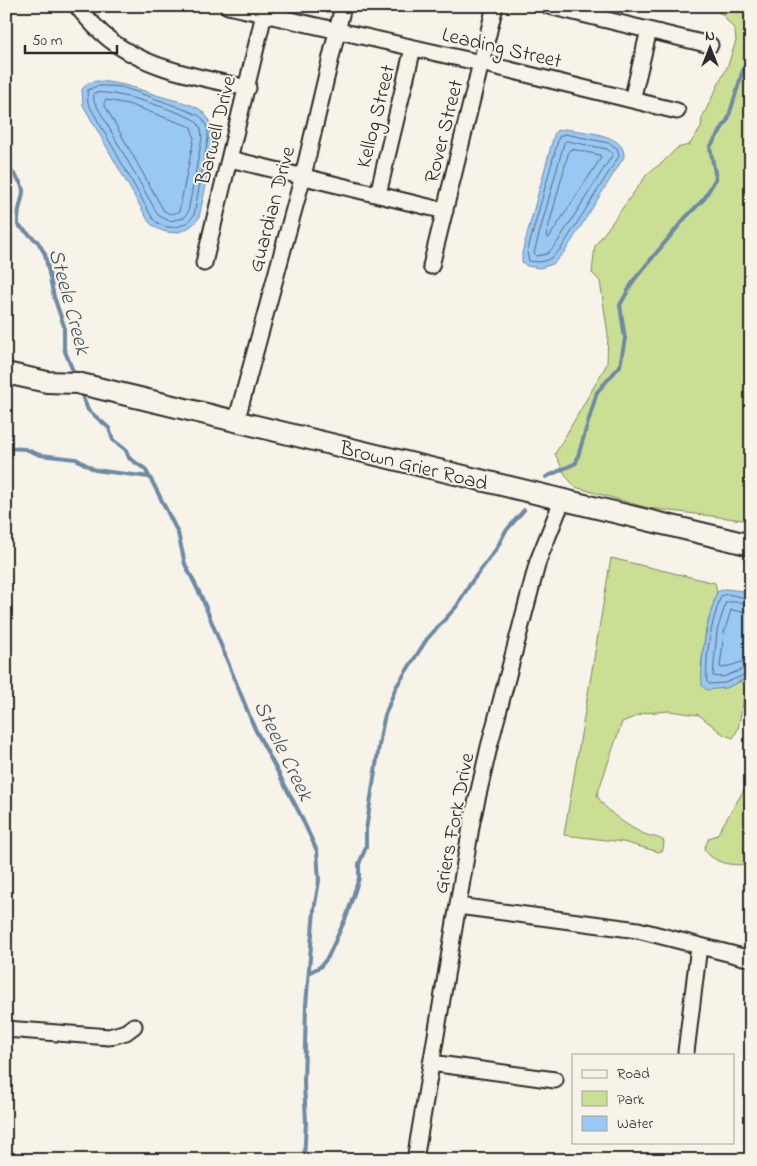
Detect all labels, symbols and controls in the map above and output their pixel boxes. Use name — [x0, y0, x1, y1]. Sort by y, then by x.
street label: Leading Street — [438, 21, 564, 79]
scale bar — [25, 22, 118, 54]
north arrow — [684, 22, 734, 72]
text: N — [705, 26, 715, 47]
text: 50 m — [32, 30, 63, 52]
street label: Kellog Street — [350, 62, 406, 172]
street label: Barwell Drive — [189, 72, 245, 189]
street label: Rover Street — [418, 77, 472, 186]
street label: Guardian Drive — [242, 143, 304, 276]
water label: Steele Creek — [39, 245, 98, 360]
street label: Brown Grier Road — [336, 434, 491, 500]
water label: Steele Creek — [244, 696, 321, 808]
street label: Griers Fork Drive — [427, 750, 483, 896]
legend — [572, 1054, 734, 1144]
text: Road — [617, 1063, 650, 1085]
text: Park — [617, 1089, 645, 1111]
text: Water — [617, 1113, 653, 1135]

